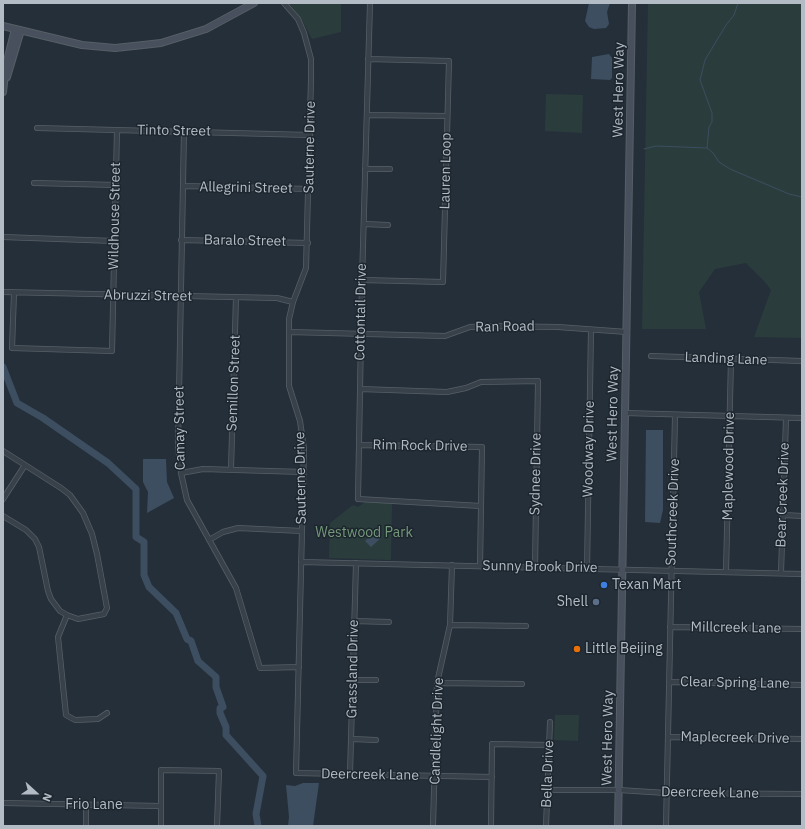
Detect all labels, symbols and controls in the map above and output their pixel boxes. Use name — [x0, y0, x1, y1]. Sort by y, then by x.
street label: West Hero Way — [610, 42, 628, 138]
street label: Sauterne Drive — [301, 101, 319, 193]
street label: Tinto Street — [137, 122, 211, 140]
street label: Lauren Loop — [437, 132, 455, 210]
street label: Wildhouse Street — [106, 162, 124, 270]
street label: Allegrini Street — [199, 179, 293, 197]
street label: Baralo Street — [204, 232, 286, 250]
street label: Cottontail Drive — [352, 263, 370, 361]
street label: Abruzzi Street — [104, 287, 192, 305]
street label: Ran Road — [475, 318, 535, 336]
street label: Semillon Street — [224, 334, 244, 432]
street label: Landing Lane — [684, 349, 768, 369]
street label: West Hero Way — [604, 366, 622, 462]
street label: Camay Street — [171, 386, 189, 470]
street label: Woodway Drive — [580, 400, 598, 498]
street label: Maplewood Drive — [720, 412, 738, 520]
street label: Sauterne Drive — [292, 432, 310, 524]
street label: Sydnee Drive — [527, 433, 545, 515]
street label: Rim Rock Drive — [372, 437, 468, 455]
street label: Bear Creek Drive — [773, 442, 793, 548]
street label: Southcreek Drive — [663, 458, 683, 566]
park label: Westwood Park — [315, 525, 413, 541]
street label: Sunny Brook Drive — [482, 558, 598, 576]
place label: Texan Mart — [612, 577, 681, 593]
marker: Texan Mart — [599, 580, 609, 590]
place label: Shell — [557, 594, 588, 610]
marker: Shell — [591, 597, 601, 607]
street label: Grassland Drive — [344, 619, 362, 719]
street label: Millcreek Lane — [691, 619, 781, 637]
place label: Little Beijing — [585, 641, 663, 657]
marker: Little Beijing — [572, 644, 582, 654]
street label: Clear Spring Lane — [680, 674, 790, 692]
street label: Candlelight Drive — [427, 677, 447, 785]
street label: West Hero Way — [599, 690, 617, 786]
street label: Maplecreek Drive — [680, 729, 790, 747]
street label: Bella Drive — [538, 740, 558, 808]
street label: Deercreek Lane — [321, 766, 419, 784]
north arrow — [16, 773, 56, 813]
street label: Deercreek Lane — [661, 784, 759, 802]
text: N — [39, 791, 55, 804]
street label: Frio Lane — [65, 797, 123, 813]

